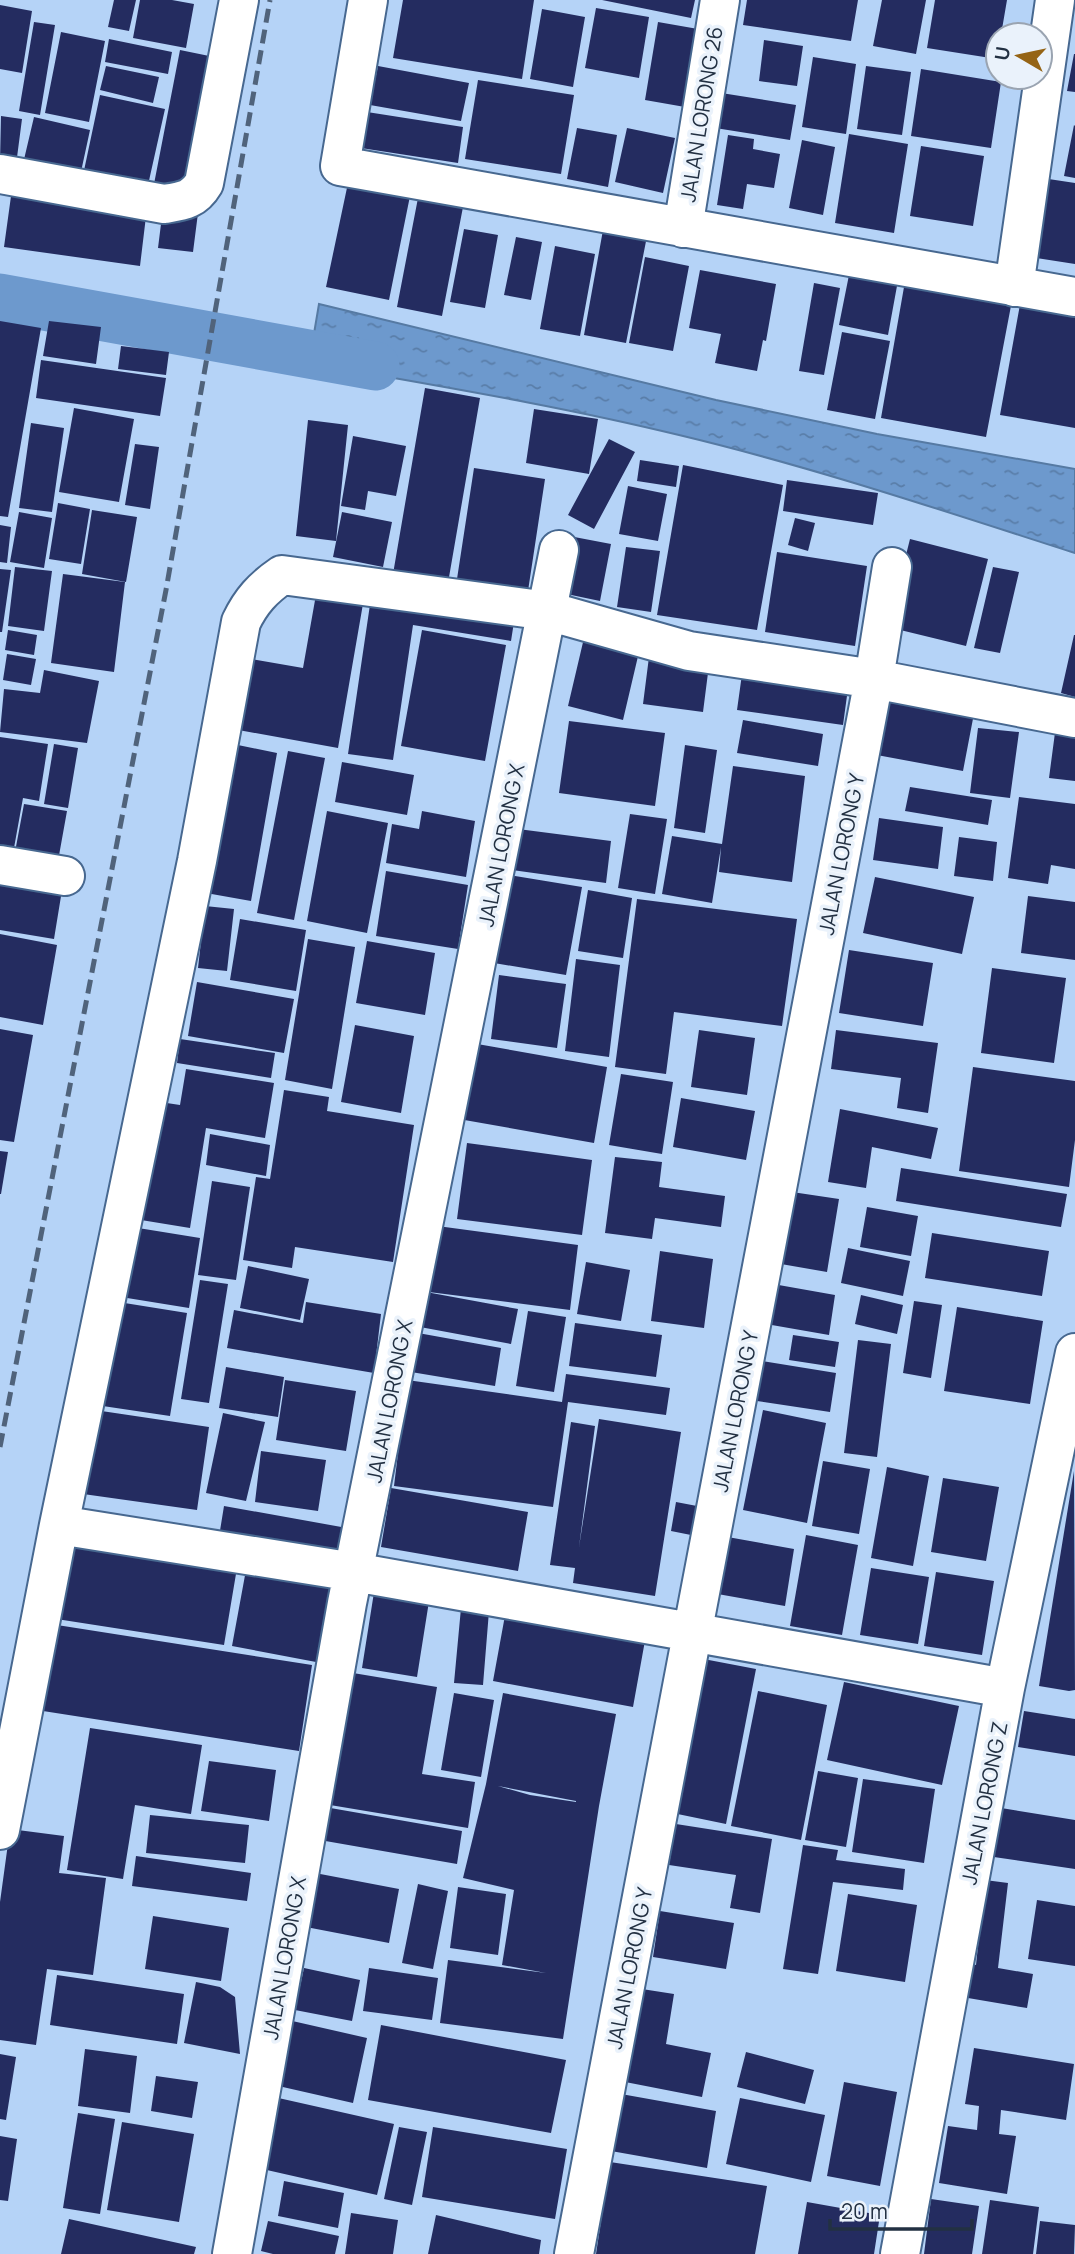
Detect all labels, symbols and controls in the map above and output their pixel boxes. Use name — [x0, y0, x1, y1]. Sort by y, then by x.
north arrow — [984, 21, 1054, 91]
street label: JALAN LORONG 26 — [673, 24, 729, 204]
text: U — [988, 45, 1016, 62]
street label: JALAN LORONG X — [471, 761, 531, 929]
street label: JALAN LORONG Y — [812, 770, 870, 937]
street label: JALAN LORONG X — [359, 1317, 419, 1485]
street label: JALAN LORONG Y — [706, 1327, 764, 1494]
street label: JALAN LORONG Z — [954, 1719, 1014, 1887]
street label: JALAN LORONG X — [256, 1874, 312, 2042]
street label: JALAN LORONG Y — [600, 1884, 658, 2051]
scale bar — [830, 2188, 972, 2232]
text: 20 m — [841, 2197, 888, 2225]

